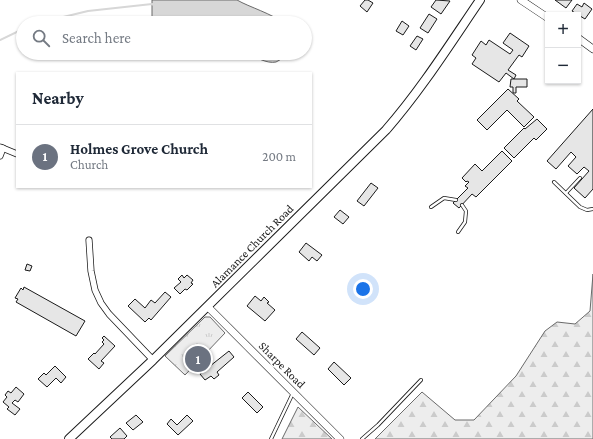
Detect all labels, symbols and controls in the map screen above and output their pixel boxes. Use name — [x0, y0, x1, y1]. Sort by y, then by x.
map controls — [545, 12, 581, 84]
button: + — [545, 12, 581, 48]
search box — [16, 16, 312, 60]
icon: search — [30, 27, 52, 49]
text: Search here — [62, 30, 131, 46]
button: − — [545, 48, 581, 84]
text: Nearby — [32, 89, 84, 108]
text: Holmes Grove Church — [70, 141, 208, 157]
text: 1 — [43, 149, 47, 164]
text: 200 m — [262, 149, 296, 164]
text: Church — [70, 157, 108, 172]
street label: Alamance Church Road — [208, 201, 297, 290]
your location — [353, 279, 373, 299]
street label: Sharpe Road — [256, 339, 309, 392]
pin: 1 — [185, 344, 211, 374]

